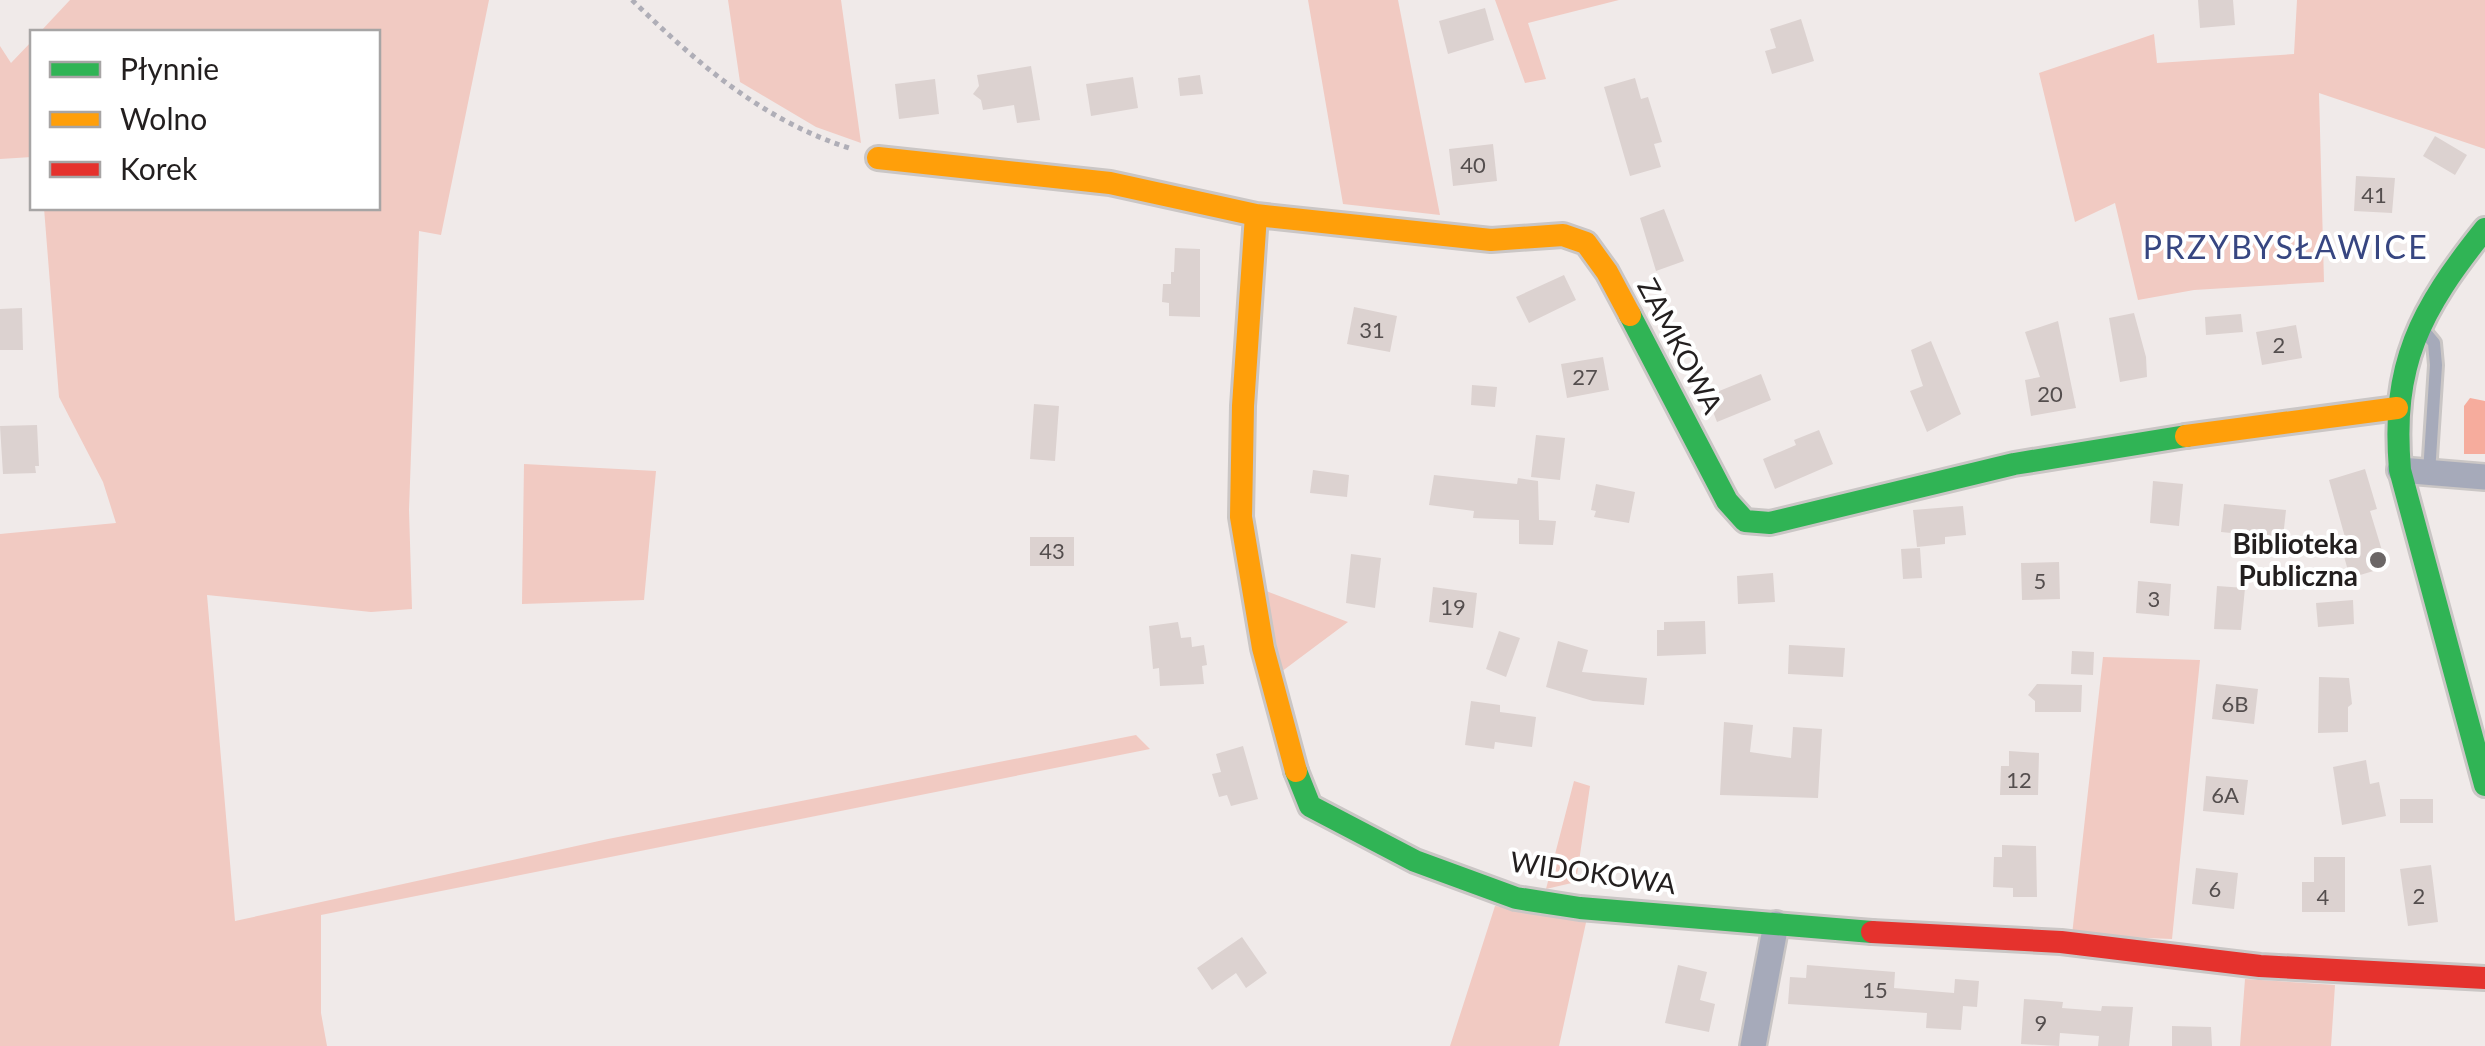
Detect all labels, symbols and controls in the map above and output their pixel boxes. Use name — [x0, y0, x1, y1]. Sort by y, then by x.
legend — [30, 30, 380, 210]
text: Płynnie — [120, 50, 219, 86]
text: Wolno — [120, 100, 207, 136]
text: Korek — [120, 150, 198, 186]
house number: 40 — [1460, 151, 1486, 178]
house number: 41 — [2361, 181, 2387, 208]
district label: PRZYBYSŁAWICE — [2143, 227, 2429, 266]
street label: ZAMKOWA — [1631, 272, 1731, 419]
house number: 31 — [1359, 316, 1385, 343]
house number: 2 — [2273, 331, 2285, 358]
house number: 27 — [1572, 363, 1598, 390]
house number: 20 — [2037, 380, 2063, 407]
place label: Biblioteka Publiczna — [2233, 526, 2358, 592]
house number: 43 — [1039, 537, 1065, 564]
marker: Biblioteka Publiczna — [2367, 549, 2389, 571]
house number: 5 — [2034, 567, 2046, 594]
house number: 3 — [2148, 585, 2160, 612]
house number: 19 — [1440, 593, 1466, 620]
house number: 6B — [2222, 690, 2248, 717]
house number: 12 — [2006, 766, 2032, 793]
house number: 6A — [2211, 781, 2239, 808]
street label: WIDOKOWA — [1508, 844, 1678, 900]
house number: 6 — [2209, 875, 2221, 902]
house number: 2 — [2413, 882, 2425, 909]
house number: 4 — [2317, 883, 2330, 910]
house number: 15 — [1862, 976, 1888, 1003]
house number: 9 — [2035, 1009, 2047, 1036]

